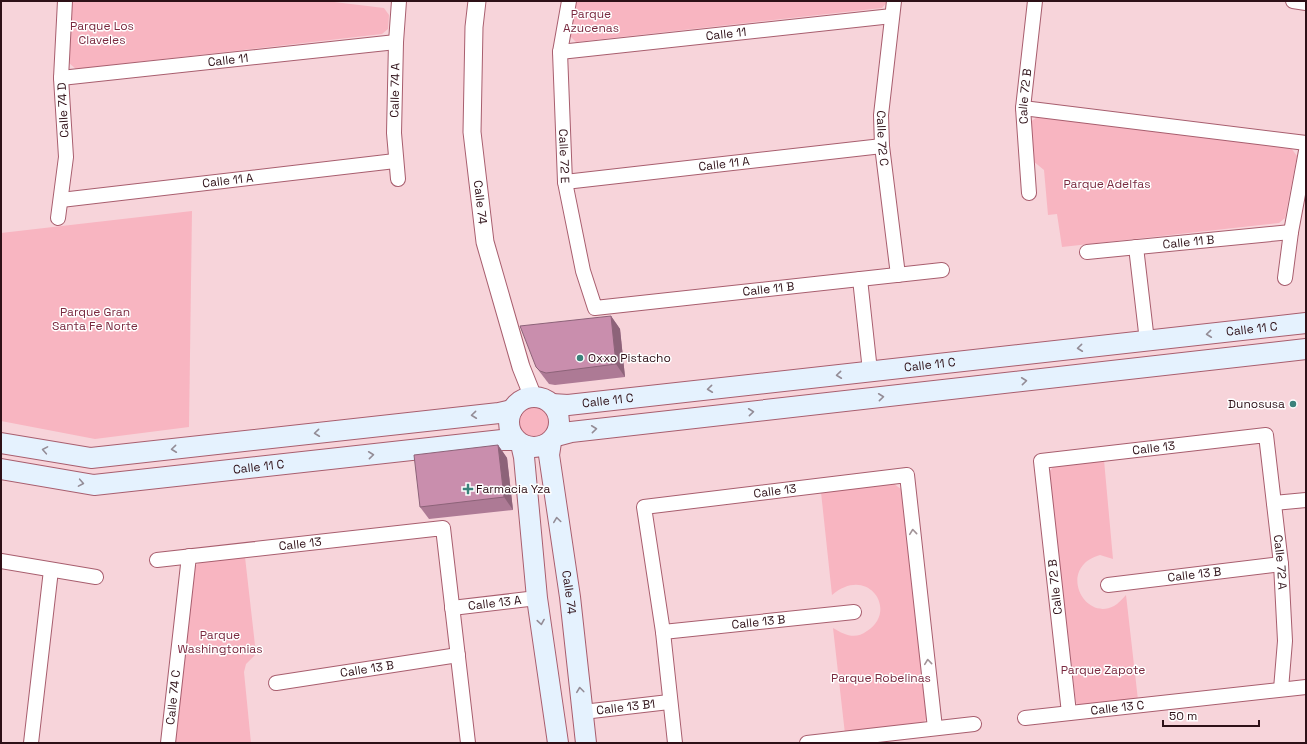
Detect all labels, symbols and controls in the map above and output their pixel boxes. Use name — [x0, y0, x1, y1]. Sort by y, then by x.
park label: Parque Azucenas — [563, 6, 619, 36]
park label: Parque Los Claveles — [70, 18, 134, 48]
street label: Calle 11 — [705, 24, 747, 44]
street label: Calle 11 — [207, 50, 249, 70]
street label: Calle 74 A — [386, 62, 404, 118]
street label: Calle 72 B — [1015, 68, 1035, 125]
street label: Calle 74 D — [54, 82, 72, 138]
street label: Calle 72 C — [873, 110, 892, 167]
street label: Calle 72 E — [555, 129, 573, 184]
street label: Calle 11 A — [698, 153, 751, 175]
street label: Calle 11 A — [201, 170, 255, 191]
park label: Parque Adelfas — [1063, 176, 1151, 192]
street label: Calle 74 — [470, 179, 491, 226]
street label: Calle 11 B — [1162, 232, 1215, 253]
street label: Calle 11 B — [742, 278, 795, 300]
park label: Parque Gran Santa Fe Norte — [52, 304, 138, 334]
street label: Calle 11 C — [1225, 318, 1279, 340]
one-way arrow — [1206, 329, 1212, 338]
one-way arrow — [1077, 343, 1083, 352]
place label: Oxxo Pistacho — [588, 350, 671, 366]
marker: Oxxo Pistacho — [575, 353, 585, 363]
street label: Calle 11 C — [903, 354, 957, 376]
one-way arrow — [836, 370, 842, 379]
one-way arrow — [1021, 377, 1027, 386]
one-way arrow — [707, 384, 713, 393]
street label: Calle 11 C — [581, 390, 635, 411]
one-way arrow — [877, 393, 884, 402]
place label: Dunosusa — [1228, 396, 1285, 412]
marker: Dunosusa — [1288, 399, 1298, 409]
one-way arrow — [748, 407, 754, 416]
one-way arrow — [471, 411, 477, 420]
one-way arrow — [591, 425, 597, 434]
one-way arrow — [314, 428, 320, 437]
street label: Calle 13 — [1131, 438, 1176, 458]
one-way arrow — [171, 444, 177, 453]
one-way arrow — [42, 446, 48, 455]
one-way arrow — [368, 450, 374, 459]
street label: Calle 11 C — [232, 456, 285, 478]
one-way arrow — [78, 478, 84, 487]
place label: Farmacia Yza — [476, 481, 551, 497]
street label: Calle 13 — [753, 481, 797, 502]
marker: Farmacia Yza — [463, 484, 473, 494]
one-way arrow — [553, 517, 562, 523]
one-way arrow — [909, 529, 918, 535]
street label: Calle 13 — [278, 534, 322, 554]
street label: Calle 72 A — [1270, 534, 1290, 590]
street label: Calle 72 B — [1044, 558, 1066, 615]
street label: Calle 13 B — [1167, 563, 1222, 586]
street label: Calle 74 — [558, 569, 580, 616]
street label: Calle 13 A — [467, 592, 523, 614]
street label: Calle 13 B — [731, 611, 786, 633]
one-way arrow — [536, 619, 545, 625]
park label: Parque Washingtonias — [177, 627, 263, 657]
street label: Calle 13 B — [339, 657, 395, 681]
one-way arrow — [923, 659, 932, 665]
park label: Parque Zapote — [1061, 662, 1145, 678]
street label: Calle 74 C — [162, 669, 184, 726]
park label: Parque Robelinas — [831, 670, 931, 686]
one-way arrow — [576, 687, 585, 693]
street label: Calle 13 B1 — [595, 696, 656, 718]
street label: Calle 13 C — [1090, 697, 1145, 719]
scale bar — [1163, 702, 1259, 728]
text: 50 m — [1169, 708, 1197, 724]

